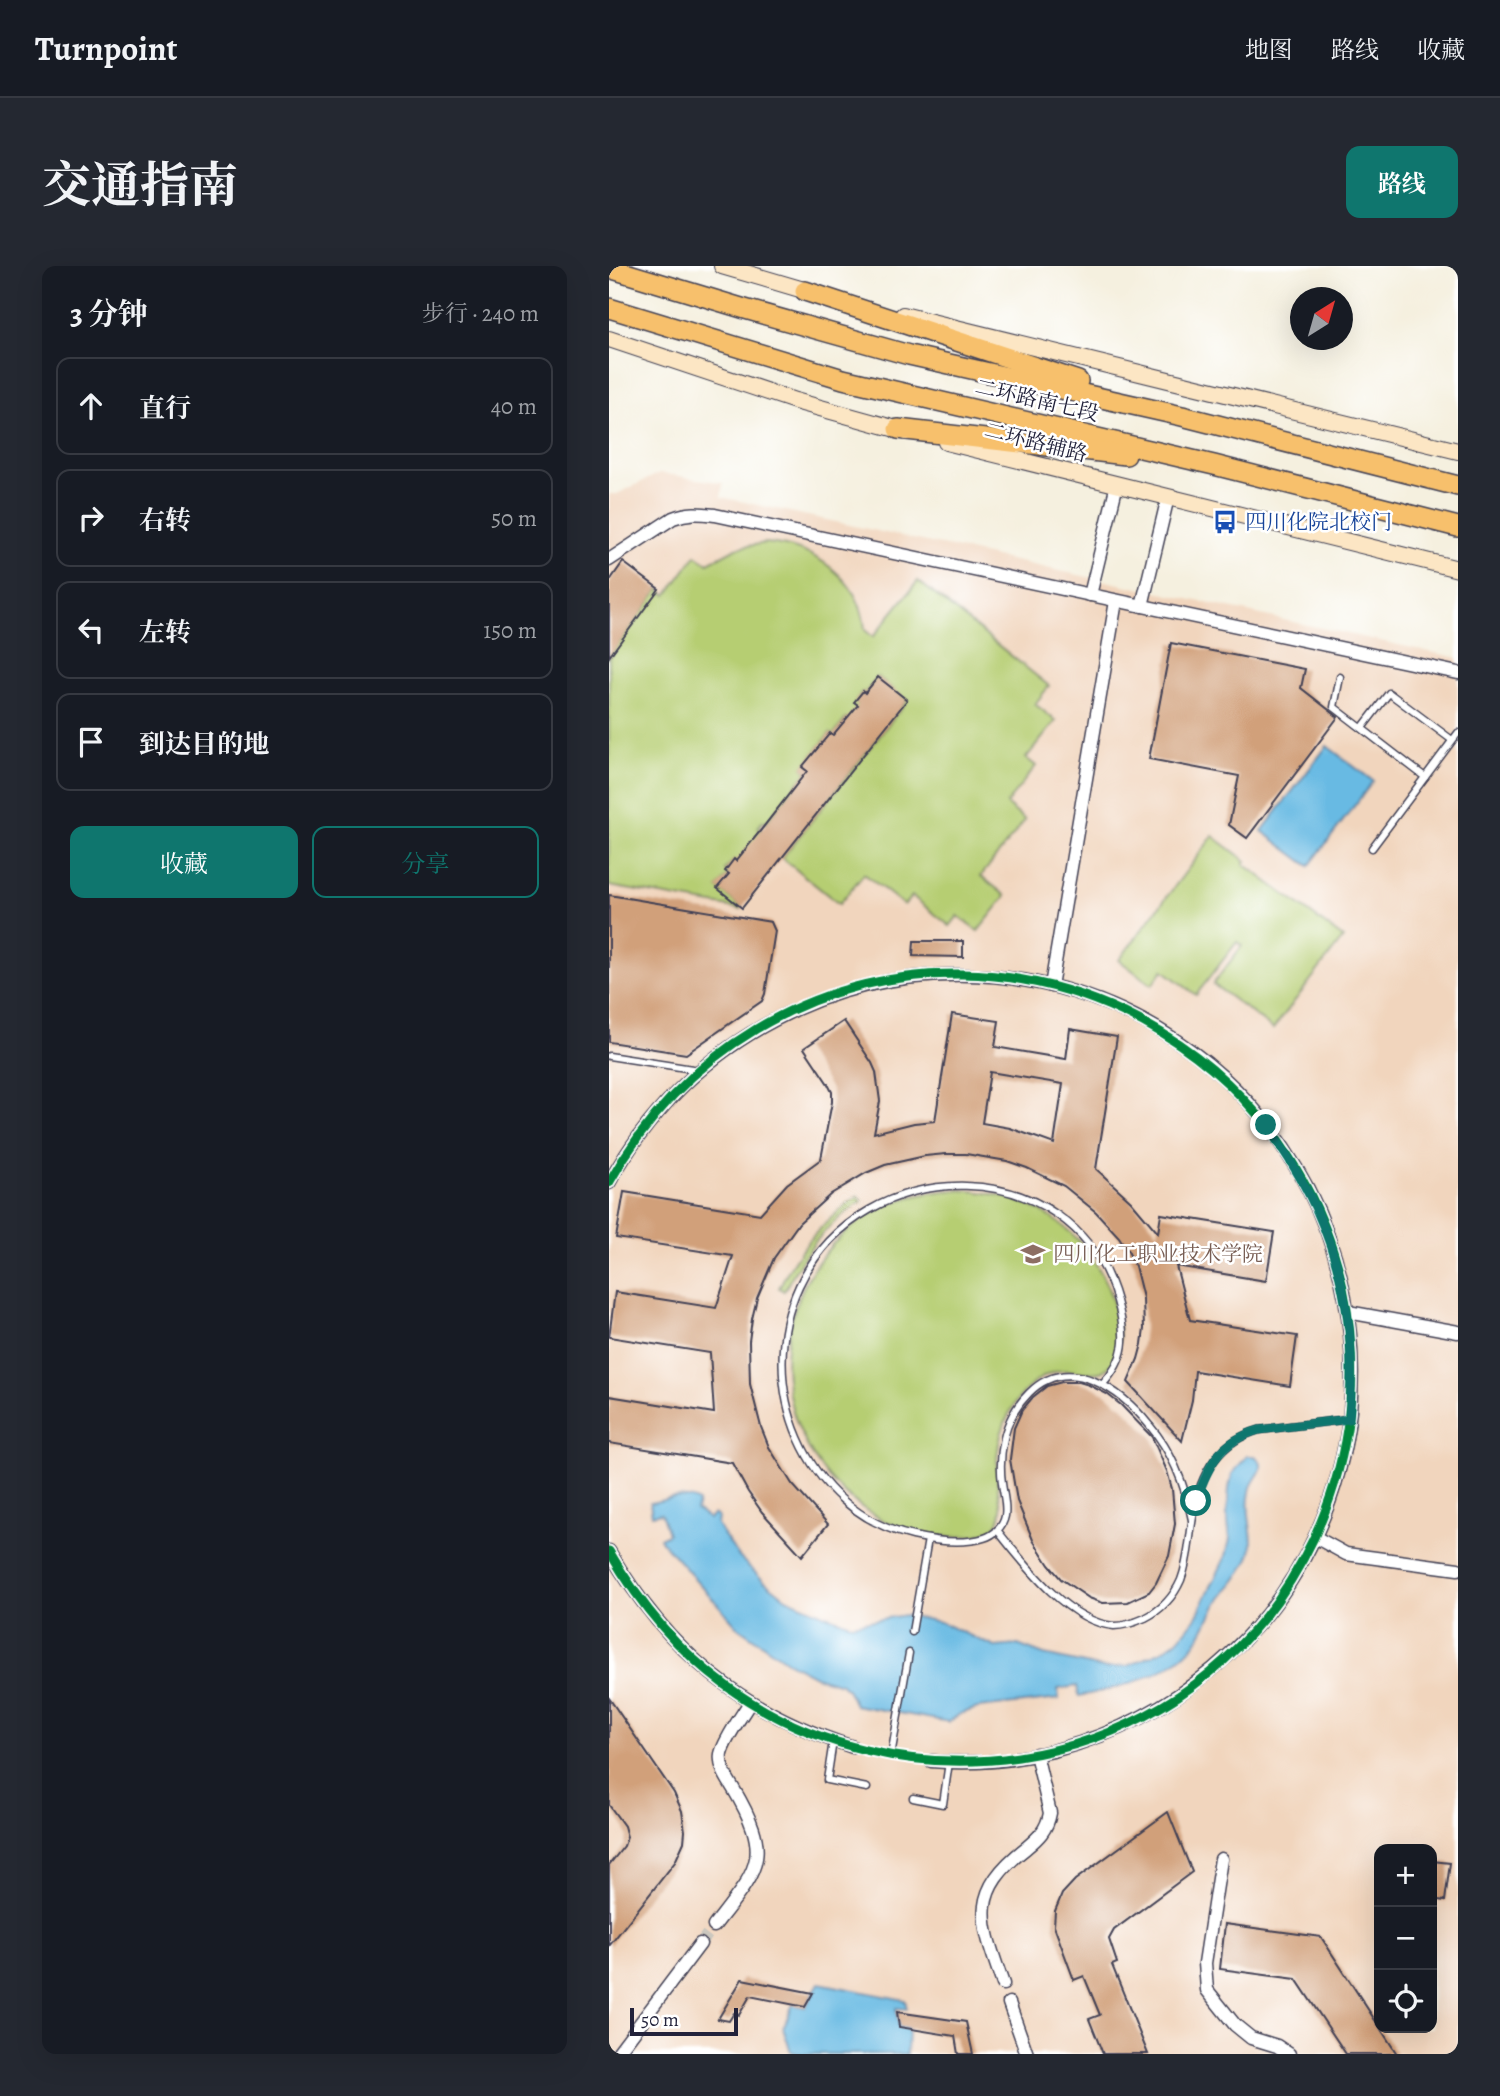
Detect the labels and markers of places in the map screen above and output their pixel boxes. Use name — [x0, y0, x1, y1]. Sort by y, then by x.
bus stop icon: 四川化院北校门 — [1211, 508, 1239, 536]
place label: 四川化院北校门 — [1245, 508, 1392, 536]
school or university icon: 四川化工职业技术学院 — [1019, 1240, 1047, 1268]
place label: 四川化工职业技术学院 — [1053, 1240, 1263, 1268]

